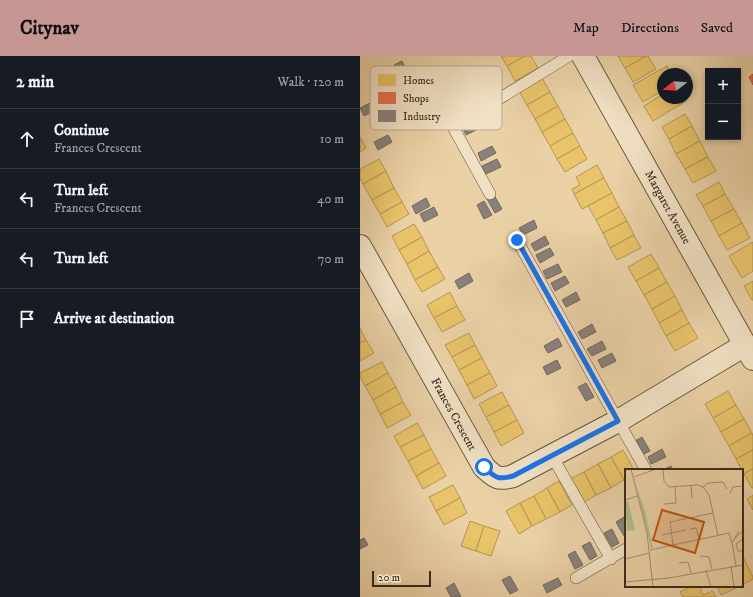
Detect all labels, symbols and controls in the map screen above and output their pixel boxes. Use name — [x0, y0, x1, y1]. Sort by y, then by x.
text: Citynav — [20, 17, 79, 40]
text: Map — [573, 19, 599, 37]
text: Directions — [621, 19, 679, 37]
text: Saved — [701, 19, 733, 37]
legend — [370, 66, 502, 130]
north arrow — [657, 68, 693, 104]
map controls — [705, 68, 741, 140]
button: + — [705, 68, 741, 104]
text: 2 min — [16, 71, 54, 93]
text: Walk · 120 m — [278, 74, 344, 90]
text: Homes — [403, 74, 434, 88]
text: Shops — [403, 92, 429, 106]
button: − — [705, 104, 741, 140]
text: Industry — [403, 110, 441, 124]
text: Continue — [54, 121, 109, 140]
icon: ahead — [16, 128, 38, 150]
text: 10 m — [320, 131, 344, 147]
text: Frances Crescent — [54, 140, 142, 156]
street label: Margaret Avenue — [641, 168, 694, 247]
text: Turn left — [54, 181, 108, 200]
icon: left — [16, 188, 38, 210]
text: 40 m — [317, 191, 344, 207]
text: Frances Crescent — [54, 200, 142, 216]
route end — [508, 231, 526, 249]
icon: left — [16, 248, 38, 270]
text: Turn left — [54, 249, 108, 268]
text: 70 m — [318, 251, 344, 267]
icon: arrive — [16, 308, 38, 330]
text: Arrive at destination — [54, 309, 174, 328]
street label: Frances Crescent — [427, 375, 480, 453]
route start — [475, 458, 493, 476]
inset map — [625, 469, 743, 587]
scale bar — [372, 569, 431, 588]
text: 20 m — [378, 571, 400, 585]

